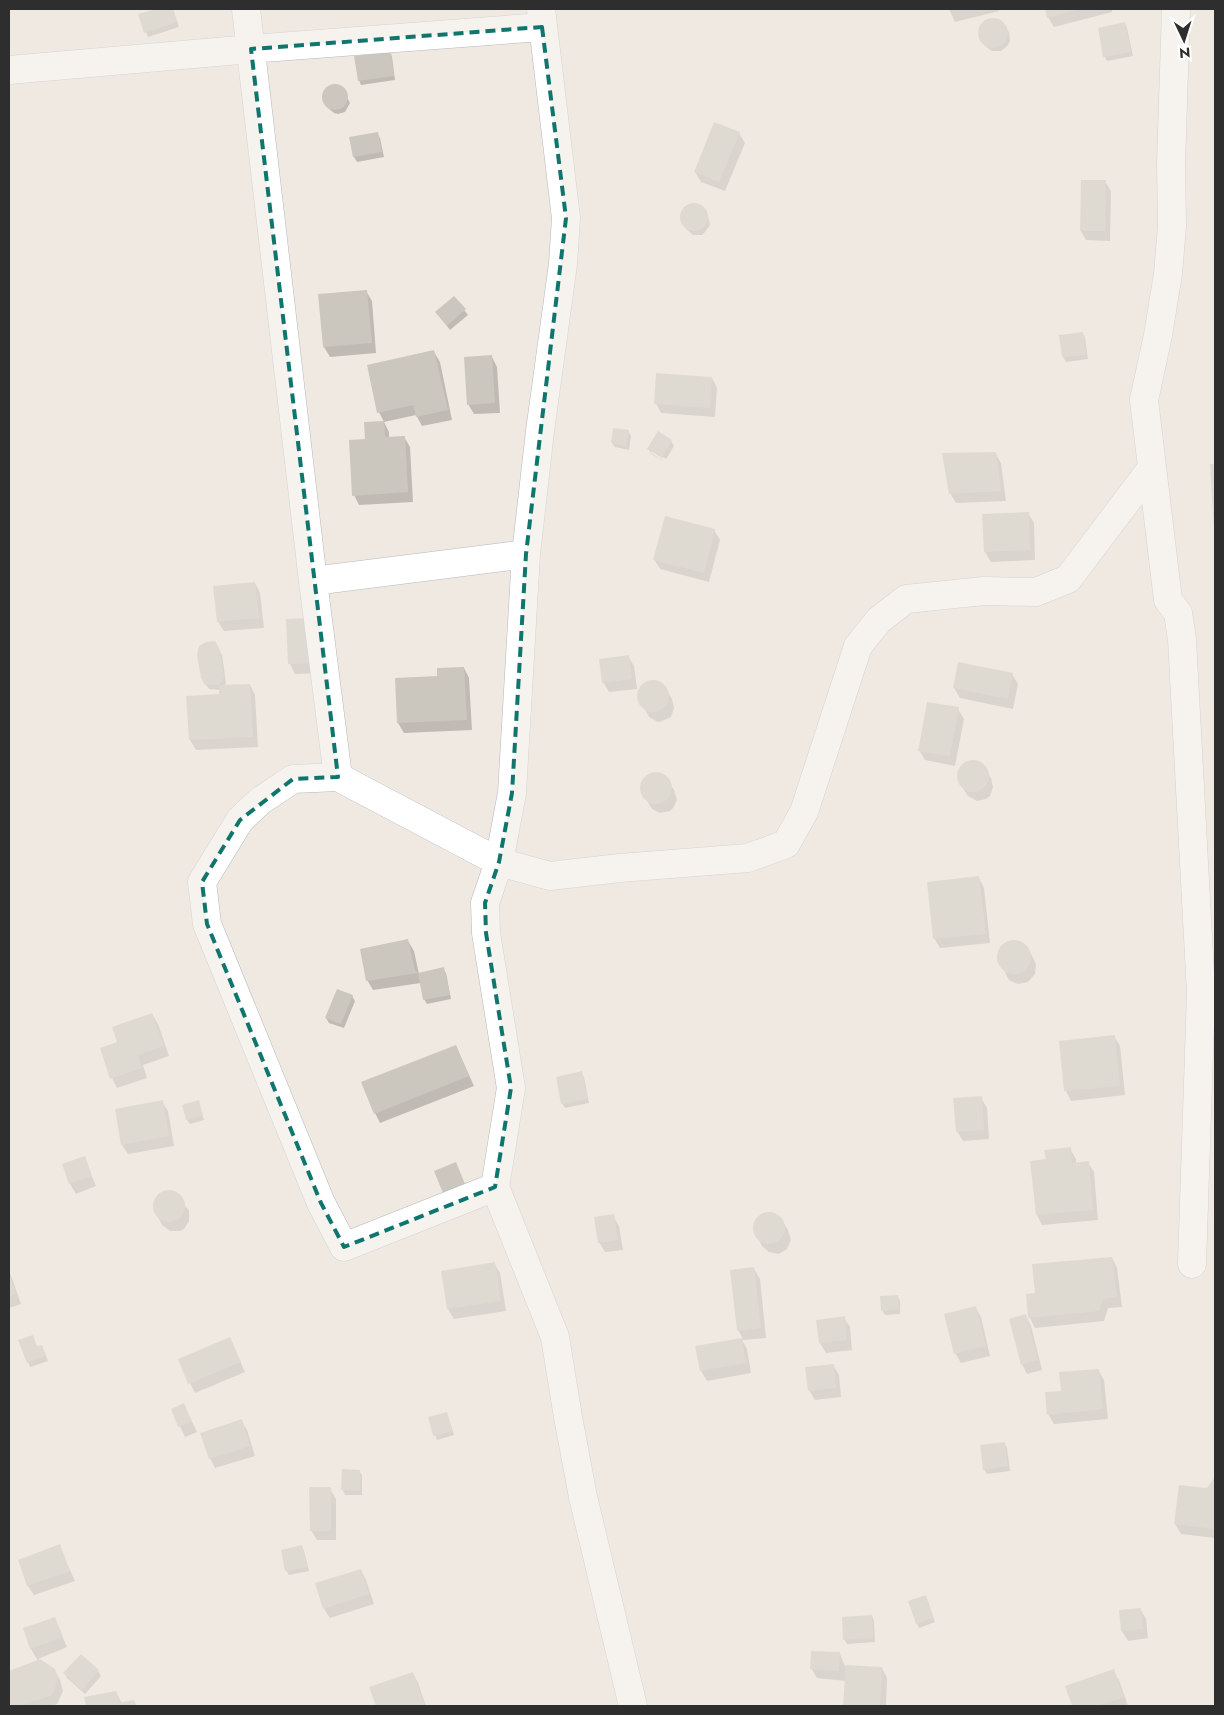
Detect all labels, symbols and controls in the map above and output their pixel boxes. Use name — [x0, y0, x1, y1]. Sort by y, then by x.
north arrow — [1159, 15, 1209, 65]
text: N — [1179, 43, 1191, 63]

